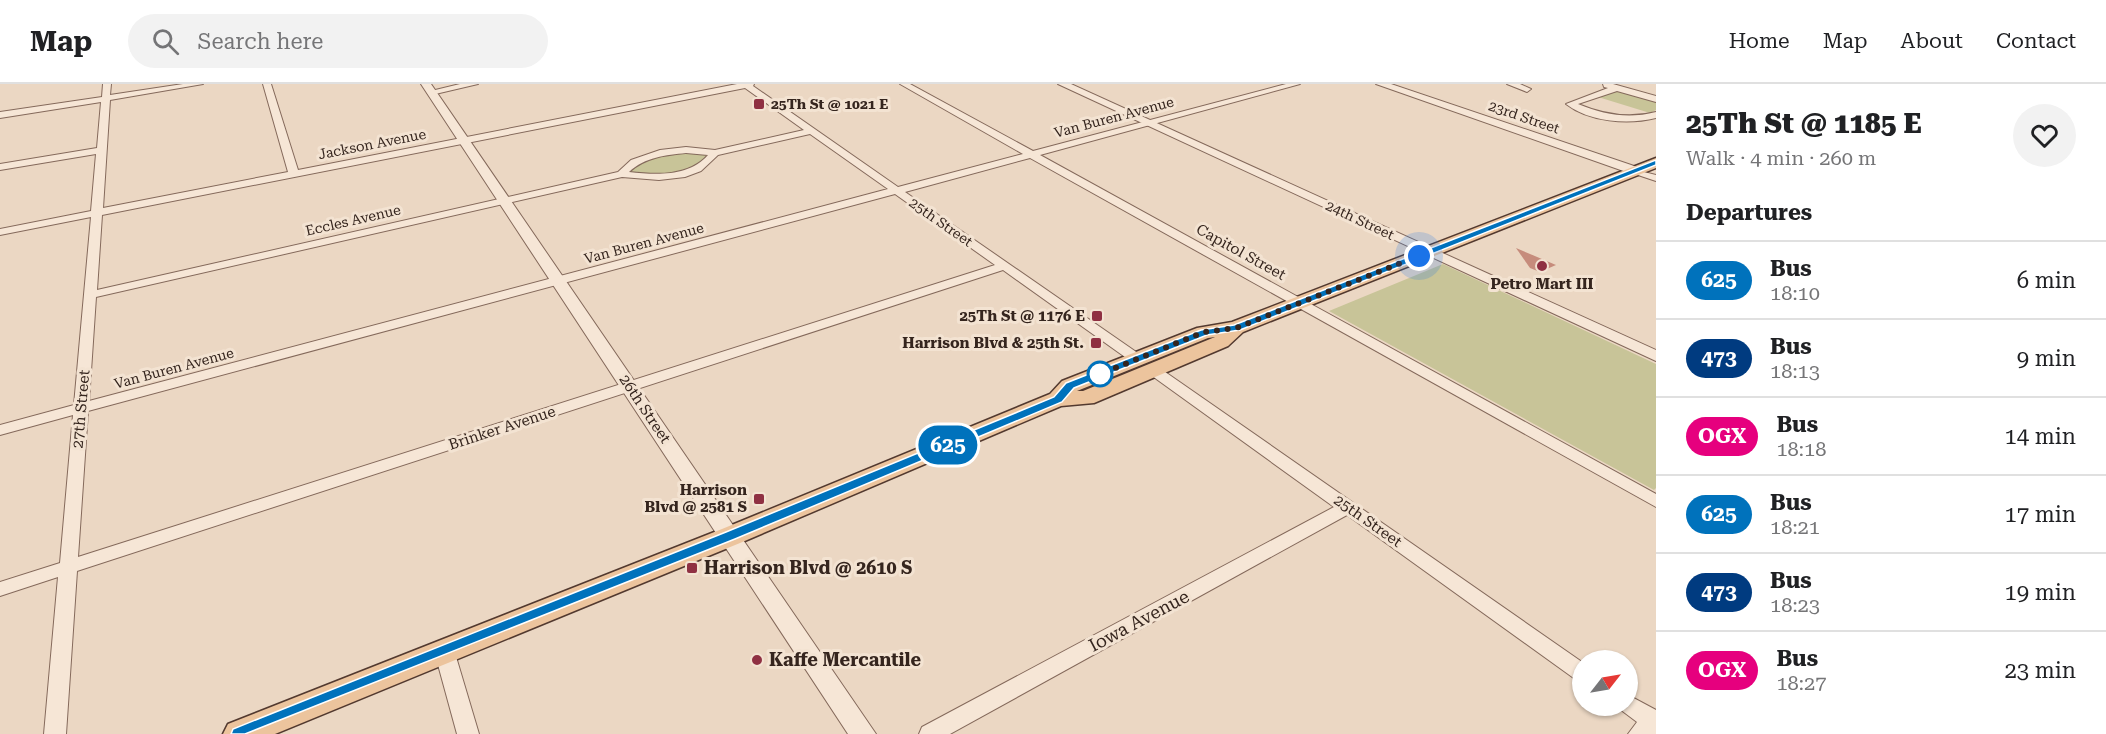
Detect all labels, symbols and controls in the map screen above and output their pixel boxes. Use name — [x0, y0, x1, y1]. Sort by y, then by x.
search box — [128, 14, 548, 68]
text: Map — [30, 25, 92, 58]
icon: search — [149, 25, 182, 58]
text: Search here — [197, 29, 323, 54]
text: Home — [1729, 29, 1790, 53]
text: Map — [1823, 29, 1868, 53]
text: About — [1901, 29, 1963, 53]
text: Contact — [1996, 29, 2076, 53]
street label: Van Buren Avenue — [1052, 93, 1176, 141]
place label: 25Th St @ 1021 E — [771, 96, 888, 112]
marker: 25Th St @ 1021 E — [752, 97, 766, 111]
street label: 23rd Street — [1486, 97, 1562, 137]
button: heart — [2013, 104, 2076, 167]
text: 25Th St @ 1185 E — [1686, 107, 1922, 140]
street label: Jackson Avenue — [317, 126, 428, 162]
text: Walk · 4 min · 260 m — [1686, 146, 1876, 170]
street label: 25th Street — [906, 194, 976, 250]
street label: 24th Street — [1323, 197, 1397, 243]
text: Departures — [1686, 200, 1812, 225]
street label: Eccles Avenue — [304, 201, 402, 239]
street label: Van Buren Avenue — [582, 219, 706, 267]
street label: Capitol Street — [1193, 220, 1289, 284]
your location — [1404, 241, 1434, 271]
text: Bus — [1770, 256, 1812, 281]
marker: Petro Mart III — [1535, 259, 1549, 273]
text: 625 — [1701, 268, 1737, 292]
text: 6 min — [2017, 268, 2076, 293]
place label: Petro Mart III — [1490, 275, 1594, 293]
text: 18:10 — [1770, 281, 1820, 305]
place label: 25Th St @ 1176 E — [959, 307, 1085, 325]
marker: 25Th St @ 1176 E — [1090, 309, 1104, 323]
place label: Harrison Blvd & 25th St. — [902, 334, 1084, 352]
text: Bus — [1770, 334, 1812, 359]
marker: Harrison Blvd & 25th St. — [1089, 336, 1103, 350]
street label: Van Buren Avenue — [112, 344, 236, 392]
text: 473 — [1701, 346, 1737, 370]
text: 9 min — [2017, 346, 2076, 371]
text: 18:13 — [1770, 359, 1820, 383]
unlabelled marker — [1087, 361, 1113, 387]
street label: 27th Street — [69, 369, 93, 449]
street label: 26th Street — [615, 371, 675, 447]
street label: Brinker Avenue — [446, 402, 558, 454]
text: Bus — [1776, 412, 1818, 437]
text: OGX — [1698, 424, 1746, 448]
text: 14 min — [2005, 424, 2076, 449]
line badge: 625 — [914, 426, 982, 464]
text: 625 — [930, 433, 966, 457]
text: 18:18 — [1776, 437, 1826, 461]
place label: Harrison Blvd @ 2581 S — [645, 481, 748, 516]
text: Bus — [1770, 490, 1812, 515]
street label: 25th Street — [1331, 491, 1406, 551]
marker: Harrison Blvd @ 2581 S — [752, 492, 766, 506]
text: 625 — [1701, 502, 1737, 526]
text: 17 min — [2005, 502, 2076, 527]
text: 18:21 — [1770, 515, 1820, 539]
place label: Harrison Blvd @ 2610 S — [704, 557, 912, 578]
marker: Harrison Blvd @ 2610 S — [685, 561, 699, 575]
text: Bus — [1770, 568, 1812, 593]
text: 473 — [1701, 580, 1737, 604]
text: 19 min — [2005, 580, 2076, 605]
street label: Iowa Avenue — [1085, 585, 1193, 656]
text: 18:23 — [1770, 593, 1820, 617]
text: Bus — [1776, 646, 1818, 671]
place label: Kaffe Mercantile — [769, 649, 921, 670]
north arrow — [1572, 650, 1638, 716]
map controls — [1572, 650, 1638, 716]
marker: Kaffe Mercantile — [750, 653, 764, 667]
text: OGX — [1698, 658, 1746, 682]
text: 23 min — [2005, 658, 2076, 683]
text: 18:27 — [1776, 671, 1826, 695]

